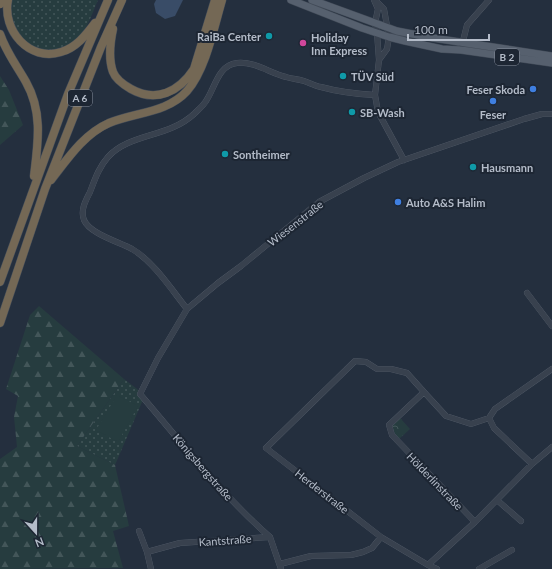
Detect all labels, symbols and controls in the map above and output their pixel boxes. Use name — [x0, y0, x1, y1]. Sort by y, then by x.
scale bar — [408, 16, 489, 42]
text: 100 m — [414, 22, 448, 37]
place label: RaiBa Center — [197, 30, 262, 43]
marker: RaiBa Center — [264, 31, 274, 41]
place label: Holiday Inn Express — [311, 31, 367, 57]
marker: Holiday Inn Express — [298, 38, 308, 48]
road number: B 2 — [495, 49, 519, 65]
place label: TÜV Süd — [351, 70, 394, 83]
marker: TÜV Süd — [338, 71, 348, 81]
place label: Feser Skoda — [466, 83, 525, 96]
marker: Feser Skoda — [528, 84, 538, 94]
road number: A 6 — [68, 90, 92, 106]
marker: Feser — [488, 96, 498, 106]
place label: SB-Wash — [360, 106, 405, 119]
marker: SB-Wash — [347, 107, 357, 117]
place label: Feser — [480, 108, 507, 121]
place label: Sontheimer — [233, 148, 291, 161]
marker: Sontheimer — [220, 149, 230, 159]
place label: Hausmann — [481, 161, 533, 174]
marker: Hausmann — [468, 162, 478, 172]
place label: Auto A&S Halim — [405, 196, 485, 209]
street label: Wiesenstraße — [265, 197, 325, 249]
marker: Auto A&S Halim — [393, 197, 403, 207]
street label: Königsbergstraße — [170, 431, 236, 503]
street label: Hölderlinstraße — [404, 450, 466, 513]
street label: Herderstraße — [293, 466, 351, 516]
north arrow — [16, 513, 56, 553]
street label: Kantstraße — [198, 532, 252, 548]
text: N — [33, 535, 46, 550]

